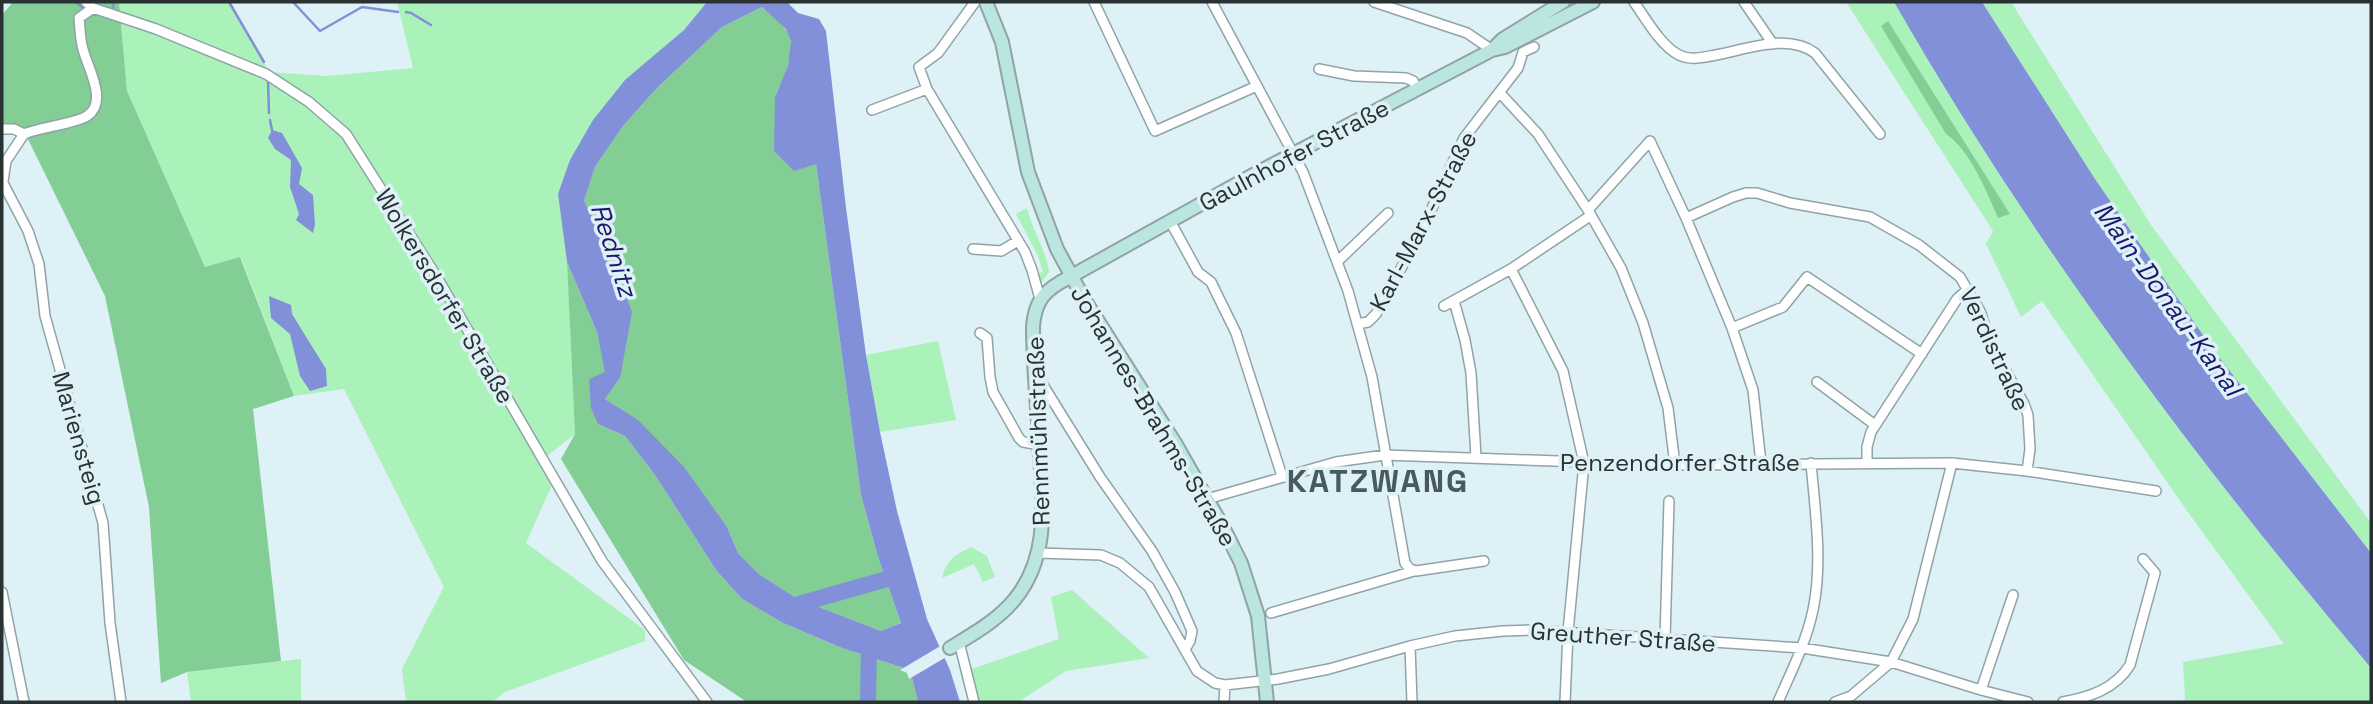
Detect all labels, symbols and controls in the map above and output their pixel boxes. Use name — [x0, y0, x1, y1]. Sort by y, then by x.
street label: Gaulnhofer Straße — [1194, 92, 1394, 218]
street label: Karl-Marx-Straße — [1362, 126, 1484, 316]
street label: Wolkersdorfer Straße — [368, 183, 522, 409]
water label: Main-Donau-Kanal — [2086, 195, 2251, 405]
water label: Rednitz — [583, 199, 646, 303]
street label: Johannes-Brahms-Straße — [1064, 280, 1244, 552]
street label: Verdistraße — [1953, 282, 2037, 416]
street label: Rennmühlstraße — [1019, 336, 1057, 526]
street label: Mariensteig — [45, 368, 113, 508]
street label: Penzendorfer Straße — [1560, 447, 1800, 478]
district label: KATZWANG — [1287, 461, 1469, 501]
street label: Greuther Straße — [1529, 615, 1717, 659]

